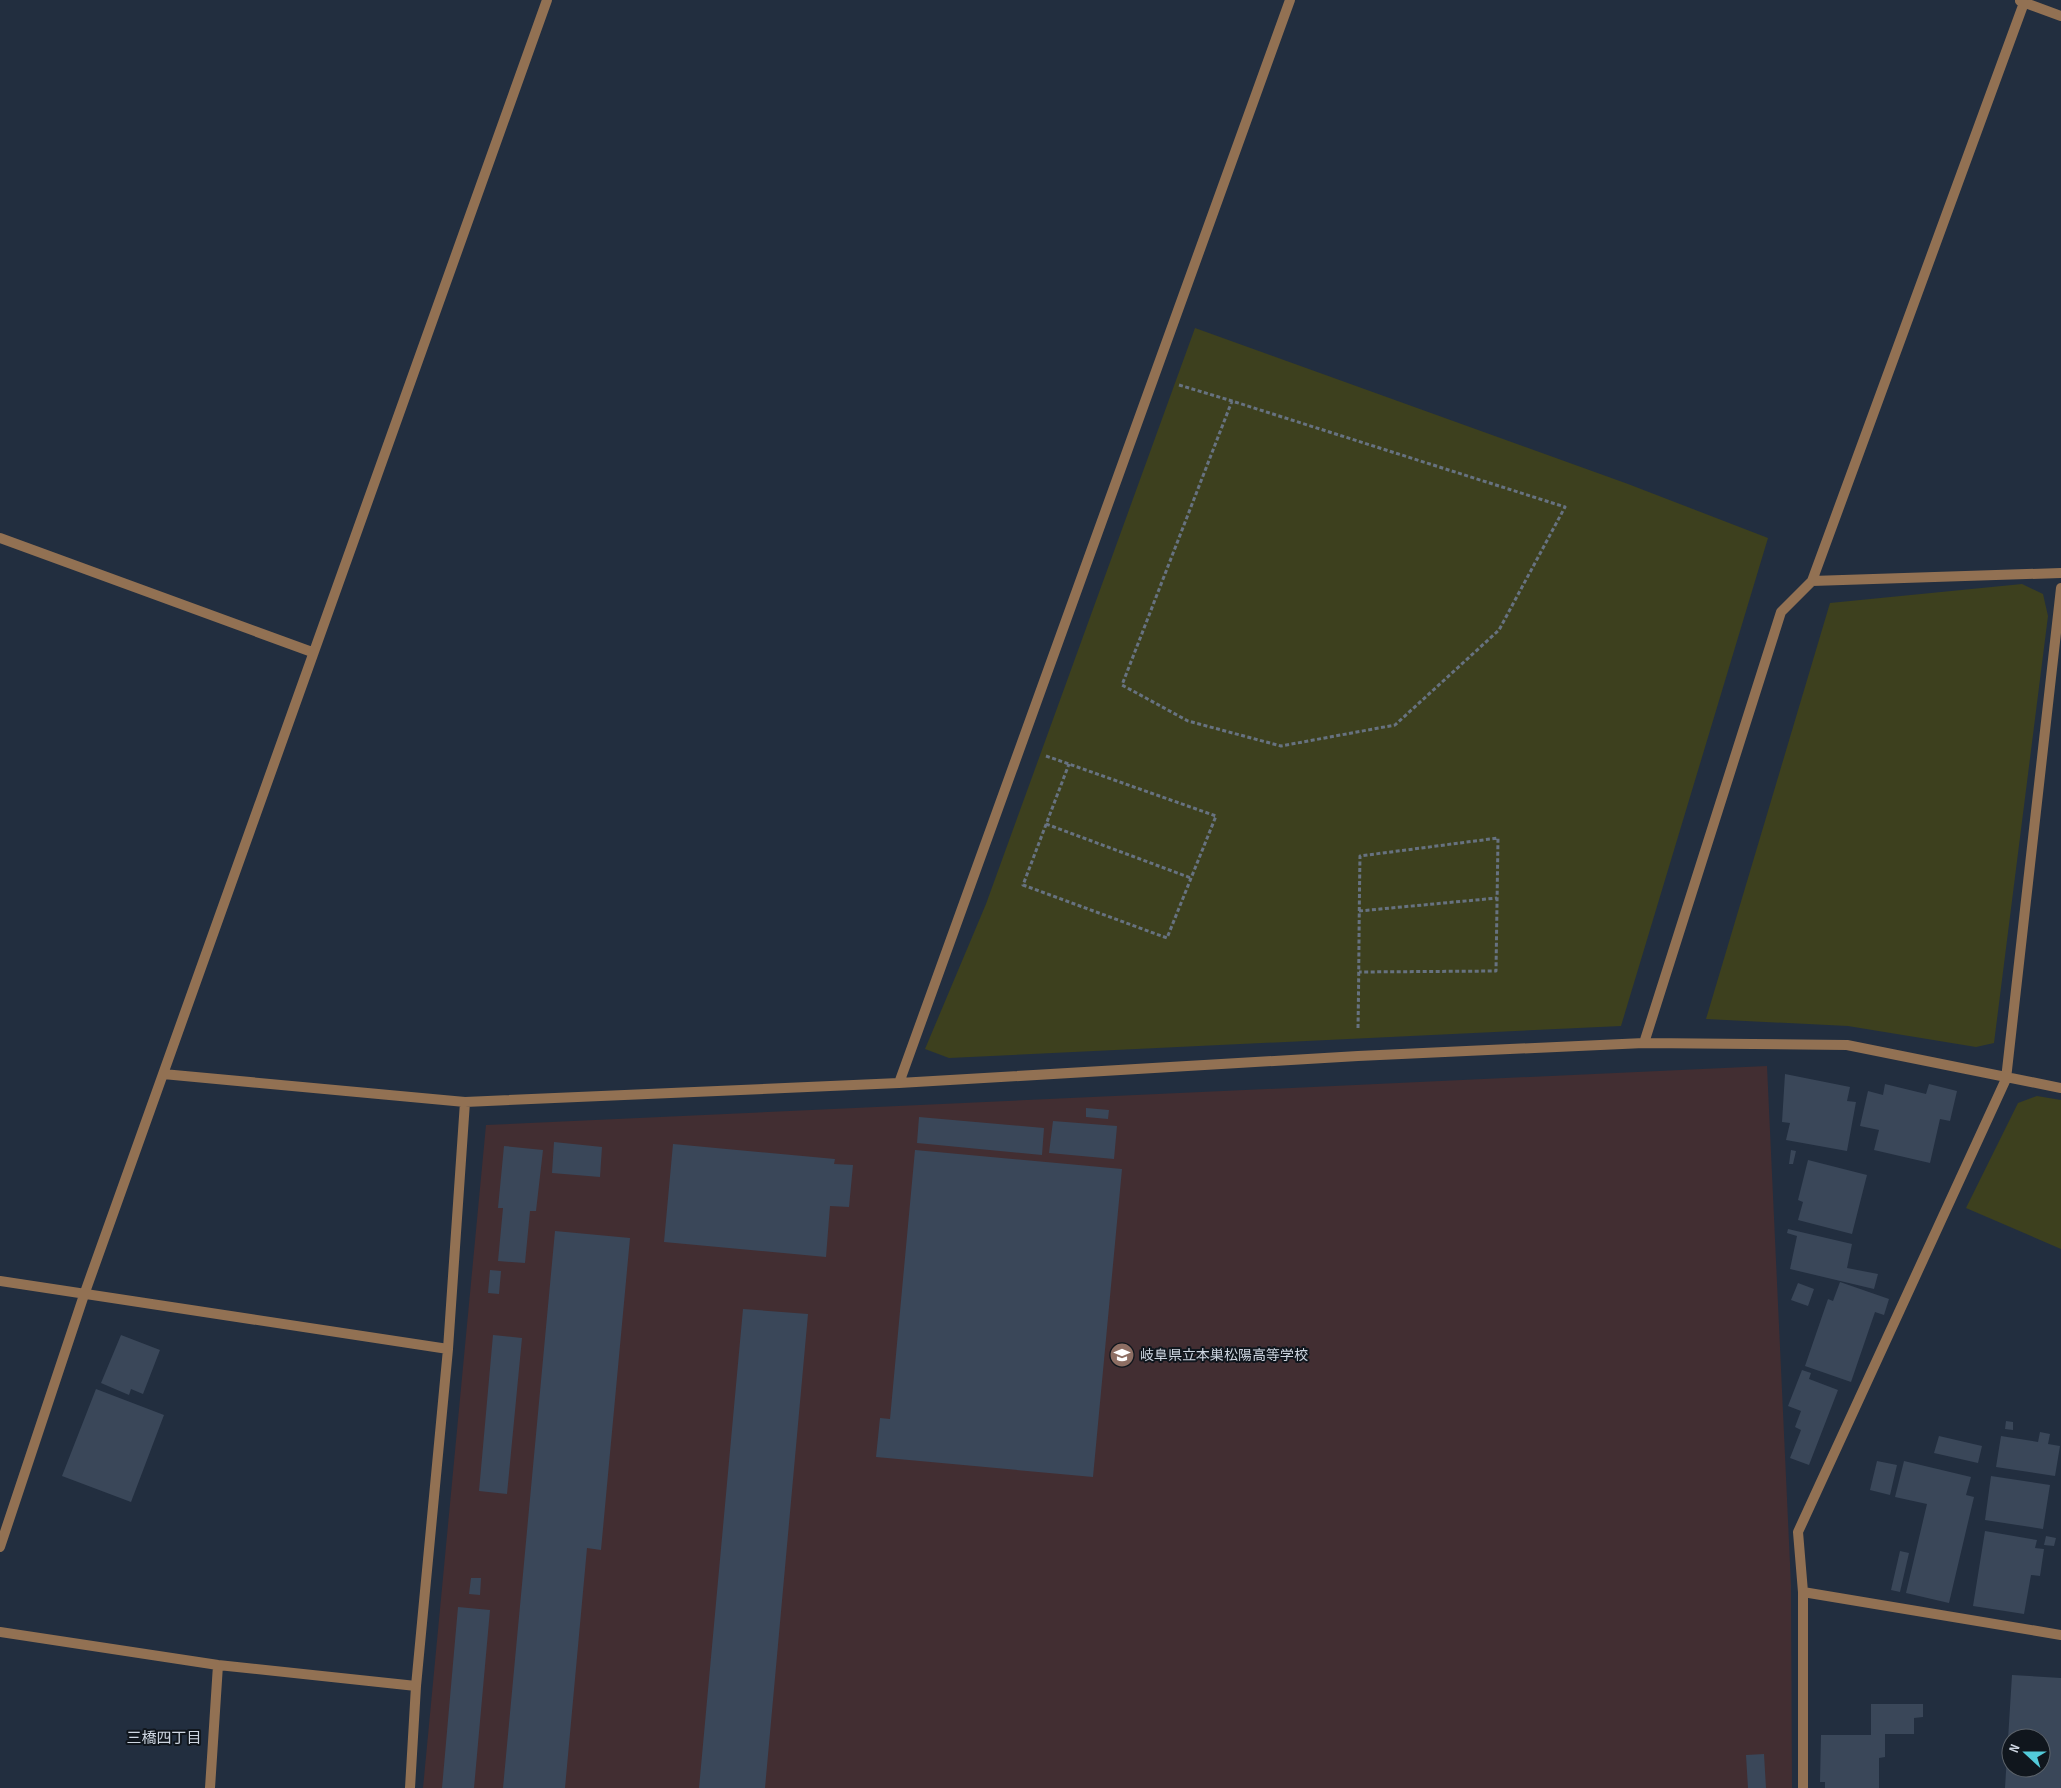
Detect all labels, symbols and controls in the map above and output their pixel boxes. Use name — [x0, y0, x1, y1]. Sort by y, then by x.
school or university icon: 岐阜県立本巣松陽高等学校 — [1109, 1342, 1135, 1368]
place label: 岐阜県立本巣松陽高等学校 — [1140, 1347, 1308, 1364]
north arrow — [2001, 1728, 2051, 1778]
district label: 三橋四丁目 — [126, 1729, 202, 1748]
text: N — [2005, 1742, 2024, 1755]

